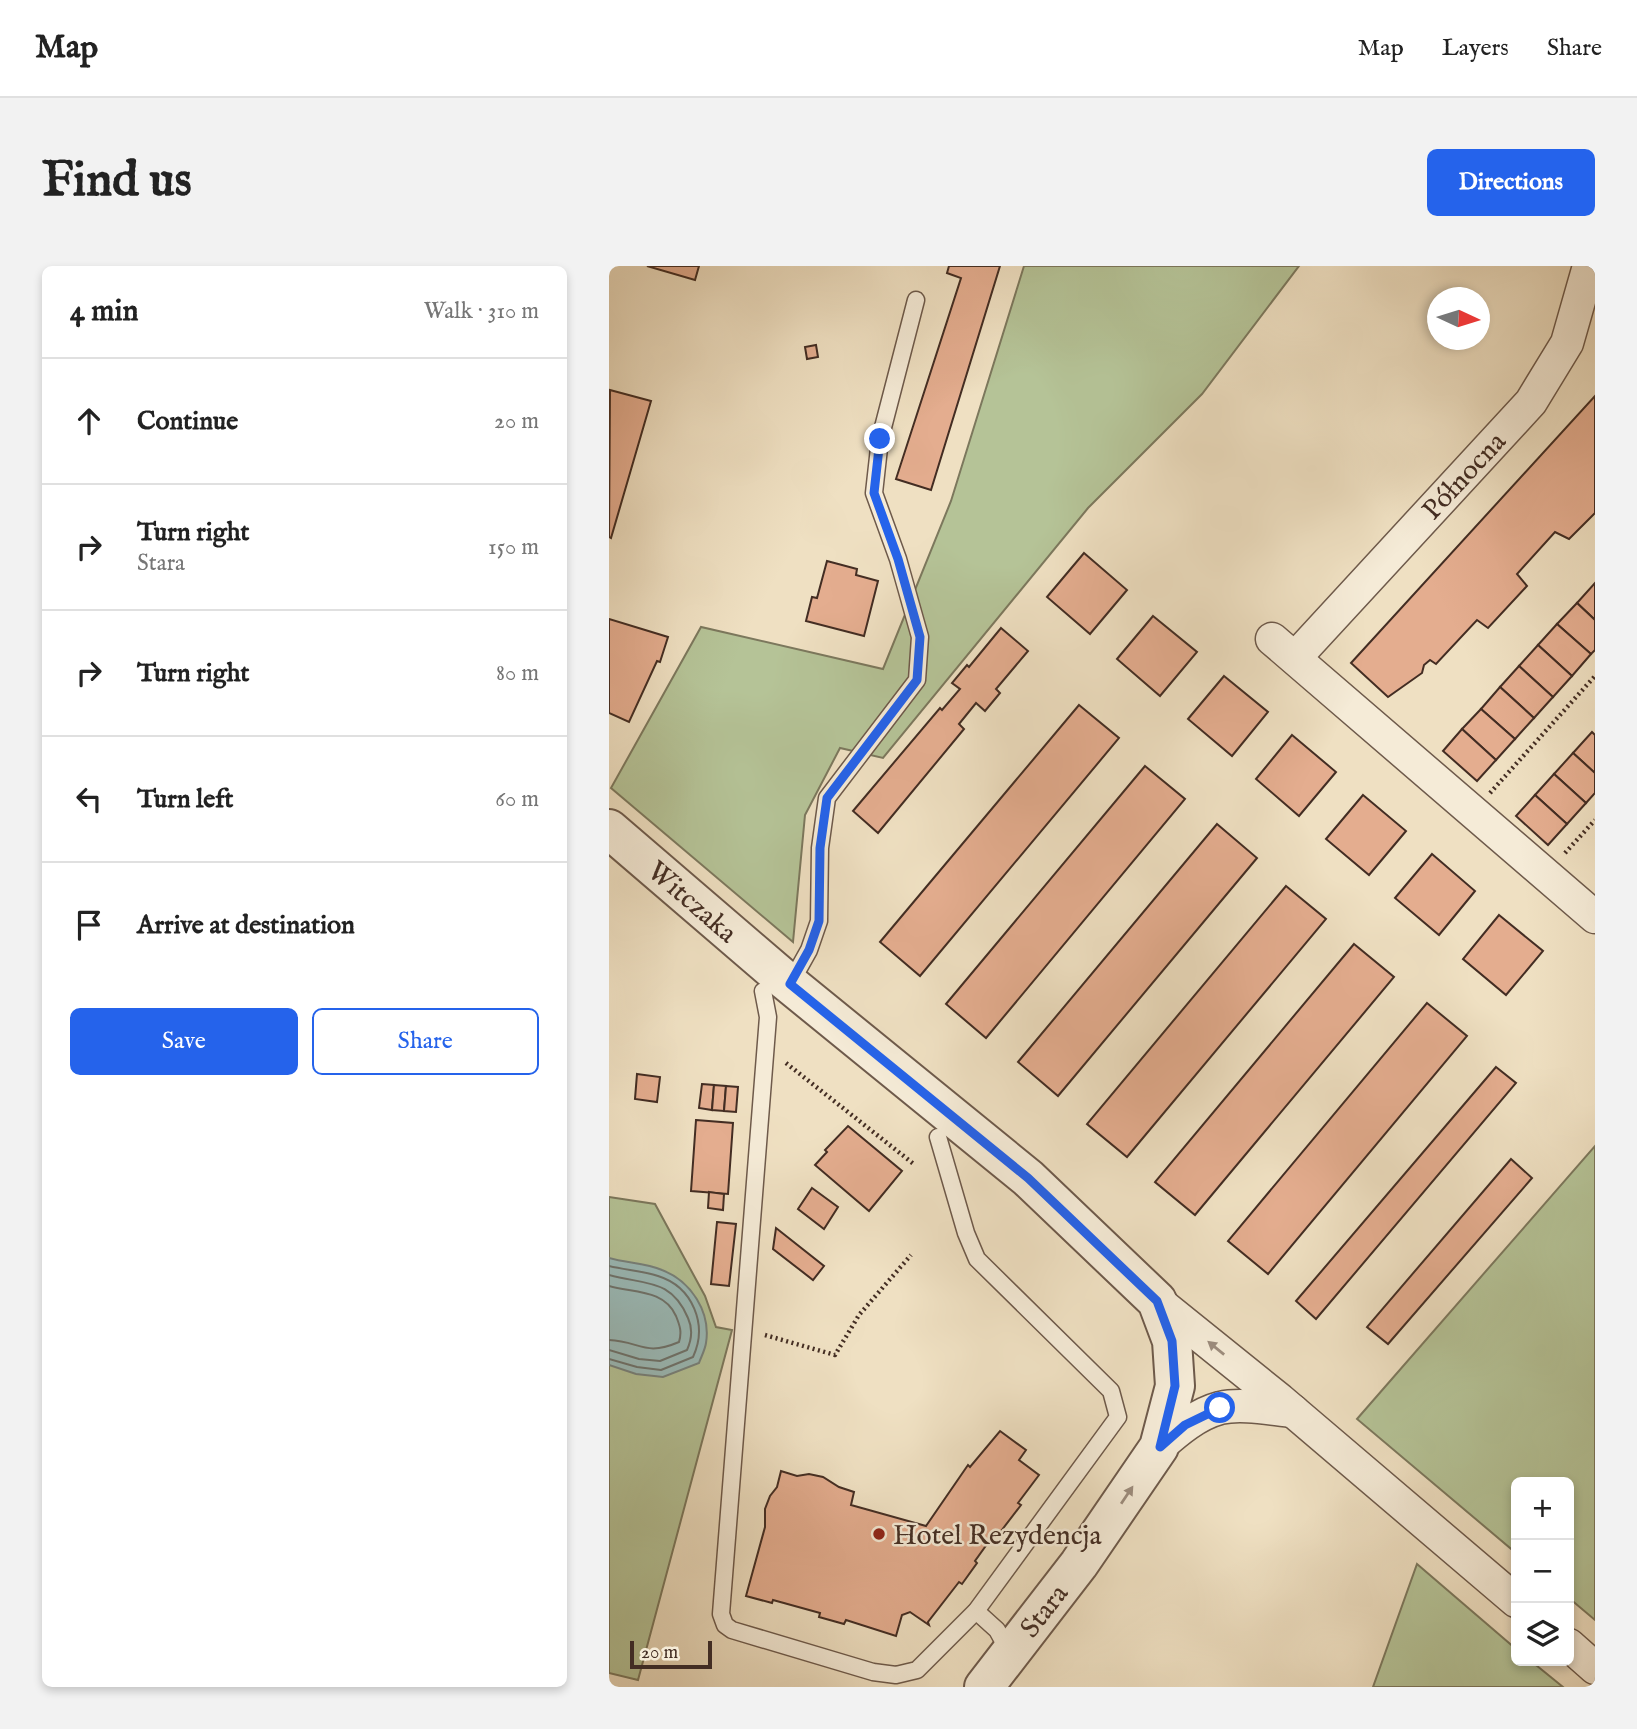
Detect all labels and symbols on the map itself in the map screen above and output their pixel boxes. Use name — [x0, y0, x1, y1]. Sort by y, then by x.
north arrow — [1427, 287, 1490, 350]
route end — [864, 423, 895, 454]
street label: Północna — [1415, 425, 1515, 528]
street label: Witczaka — [639, 854, 744, 952]
one-way arrow — [1207, 1341, 1224, 1356]
route start — [1204, 1392, 1235, 1423]
one-way arrow — [1120, 1486, 1134, 1504]
place label: Hotel Rezydencja — [893, 1519, 1102, 1554]
marker: Hotel Rezydencja — [871, 1526, 887, 1542]
street label: Stara — [1013, 1577, 1077, 1645]
scale bar — [630, 1638, 712, 1670]

